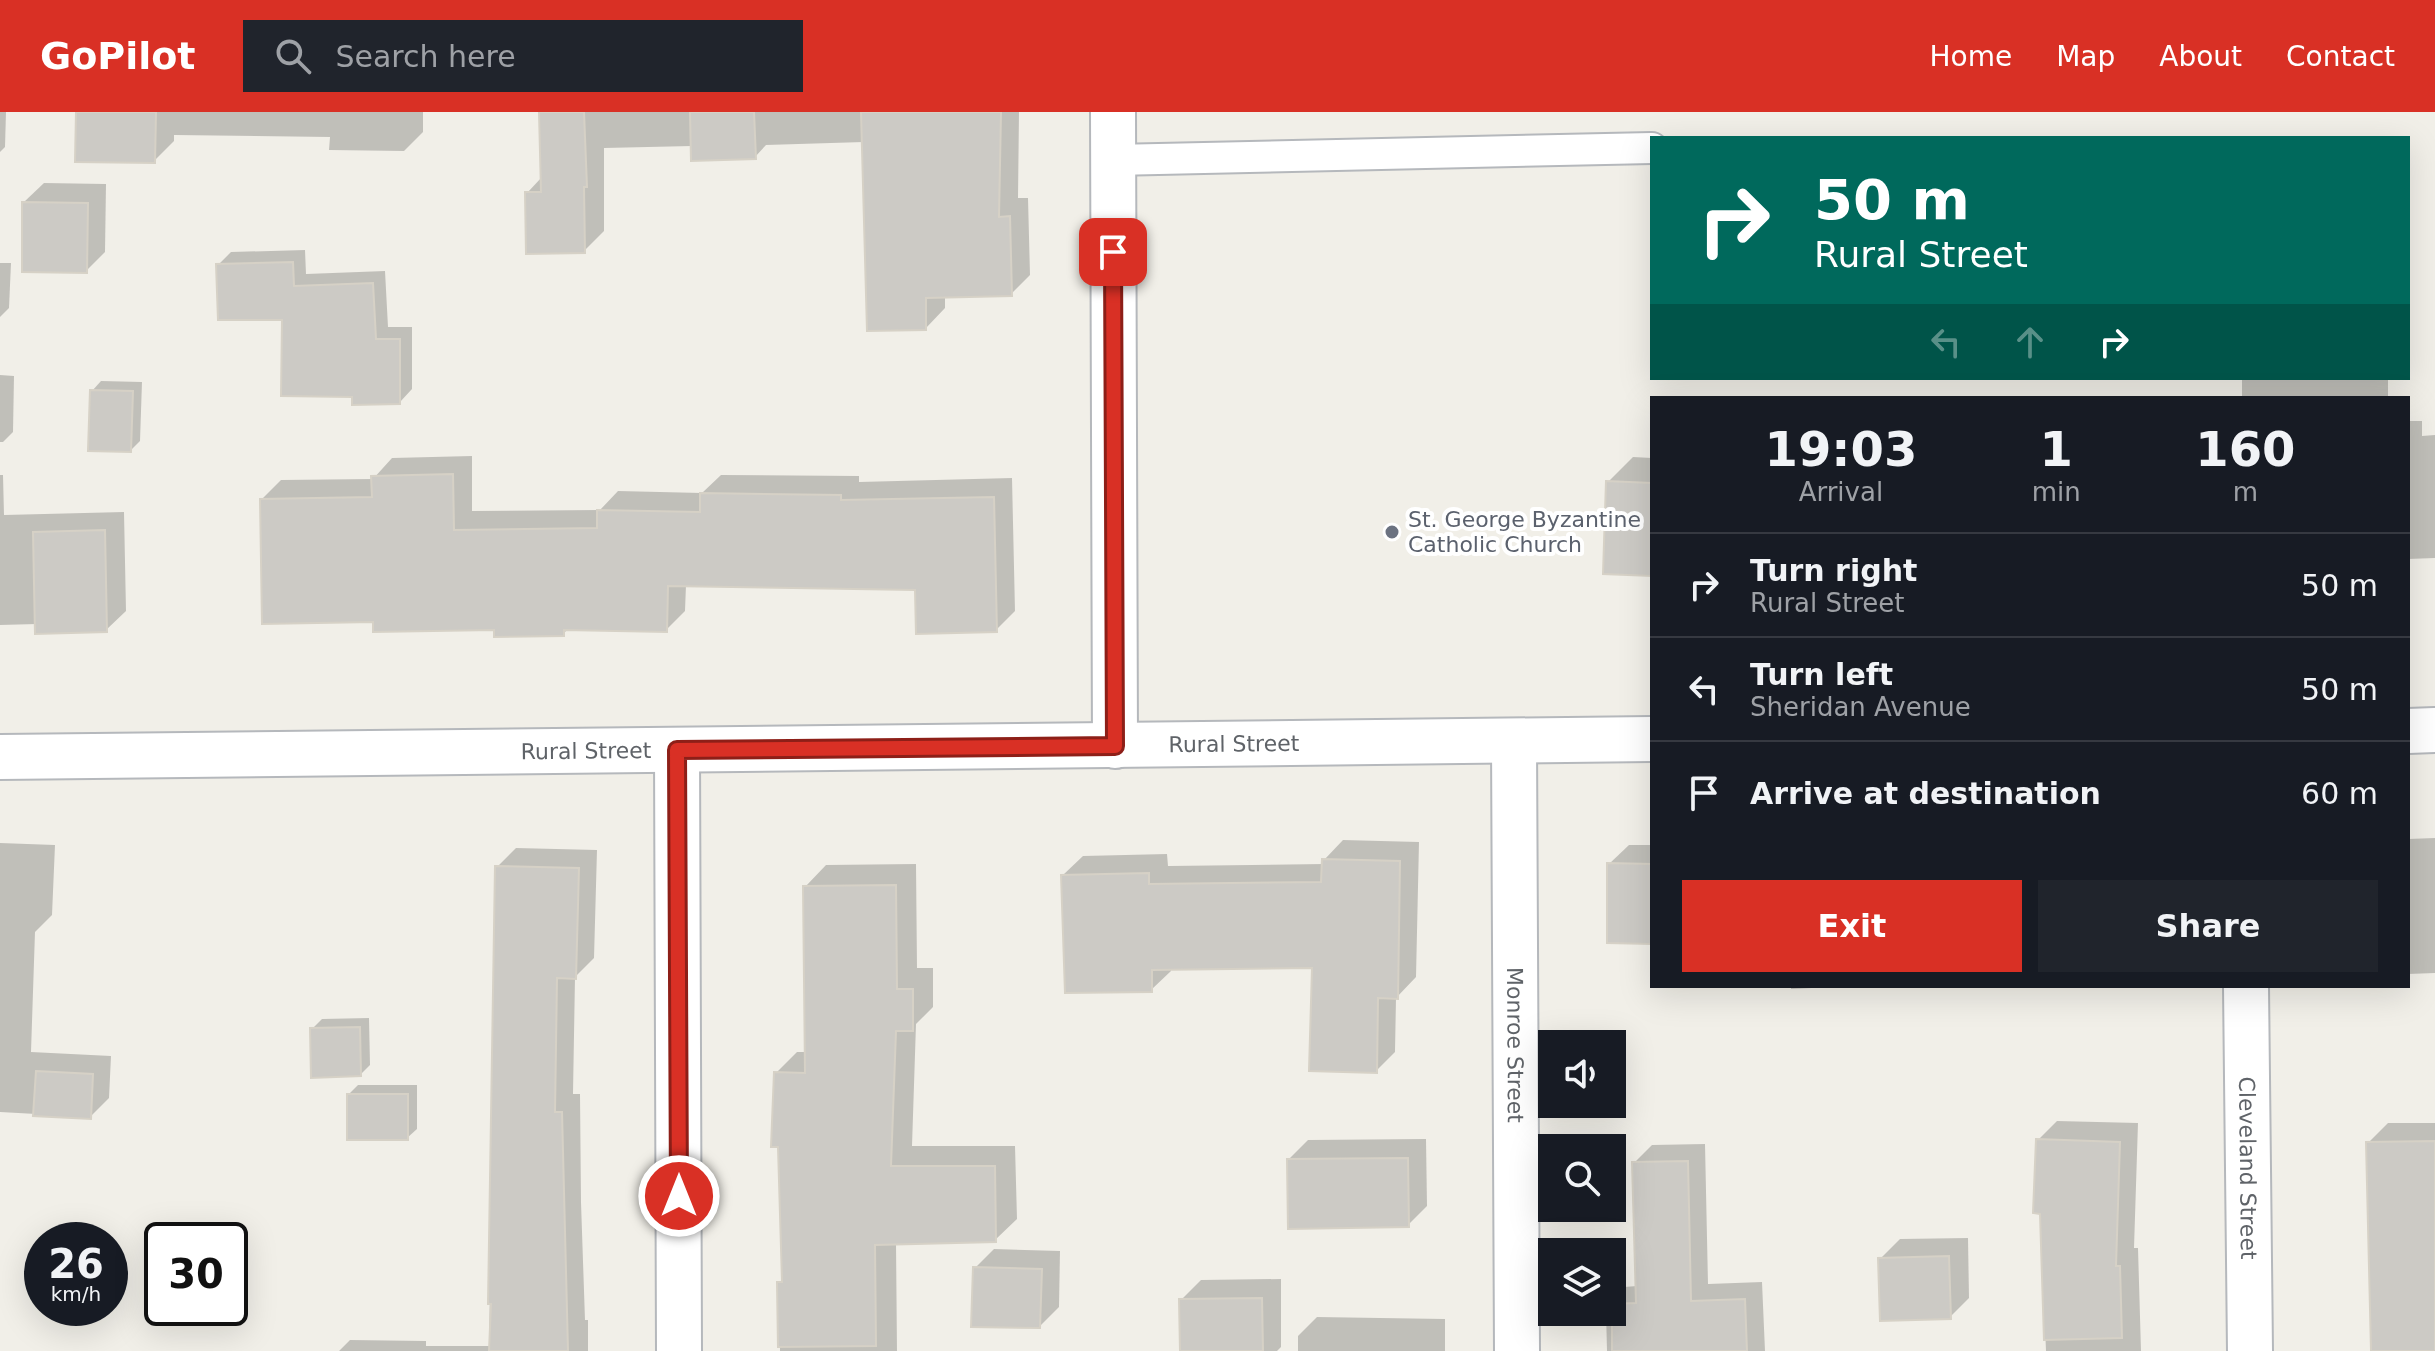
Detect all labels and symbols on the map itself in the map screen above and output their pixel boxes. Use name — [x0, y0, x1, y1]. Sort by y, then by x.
pin — [1079, 218, 1147, 286]
place label: St. George Byzantine Catholic Church — [1408, 507, 1641, 557]
marker: St. George Byzantine Catholic Church — [1383, 523, 1401, 541]
street label: Rural Street — [1168, 730, 1300, 757]
street label: Rural Street — [520, 737, 652, 764]
street label: Monroe Street — [1503, 967, 1528, 1123]
street label: Cleveland Street — [2234, 1076, 2262, 1260]
position arrow — [637, 1154, 721, 1238]
speed limit sign: 30 — [144, 1222, 248, 1326]

